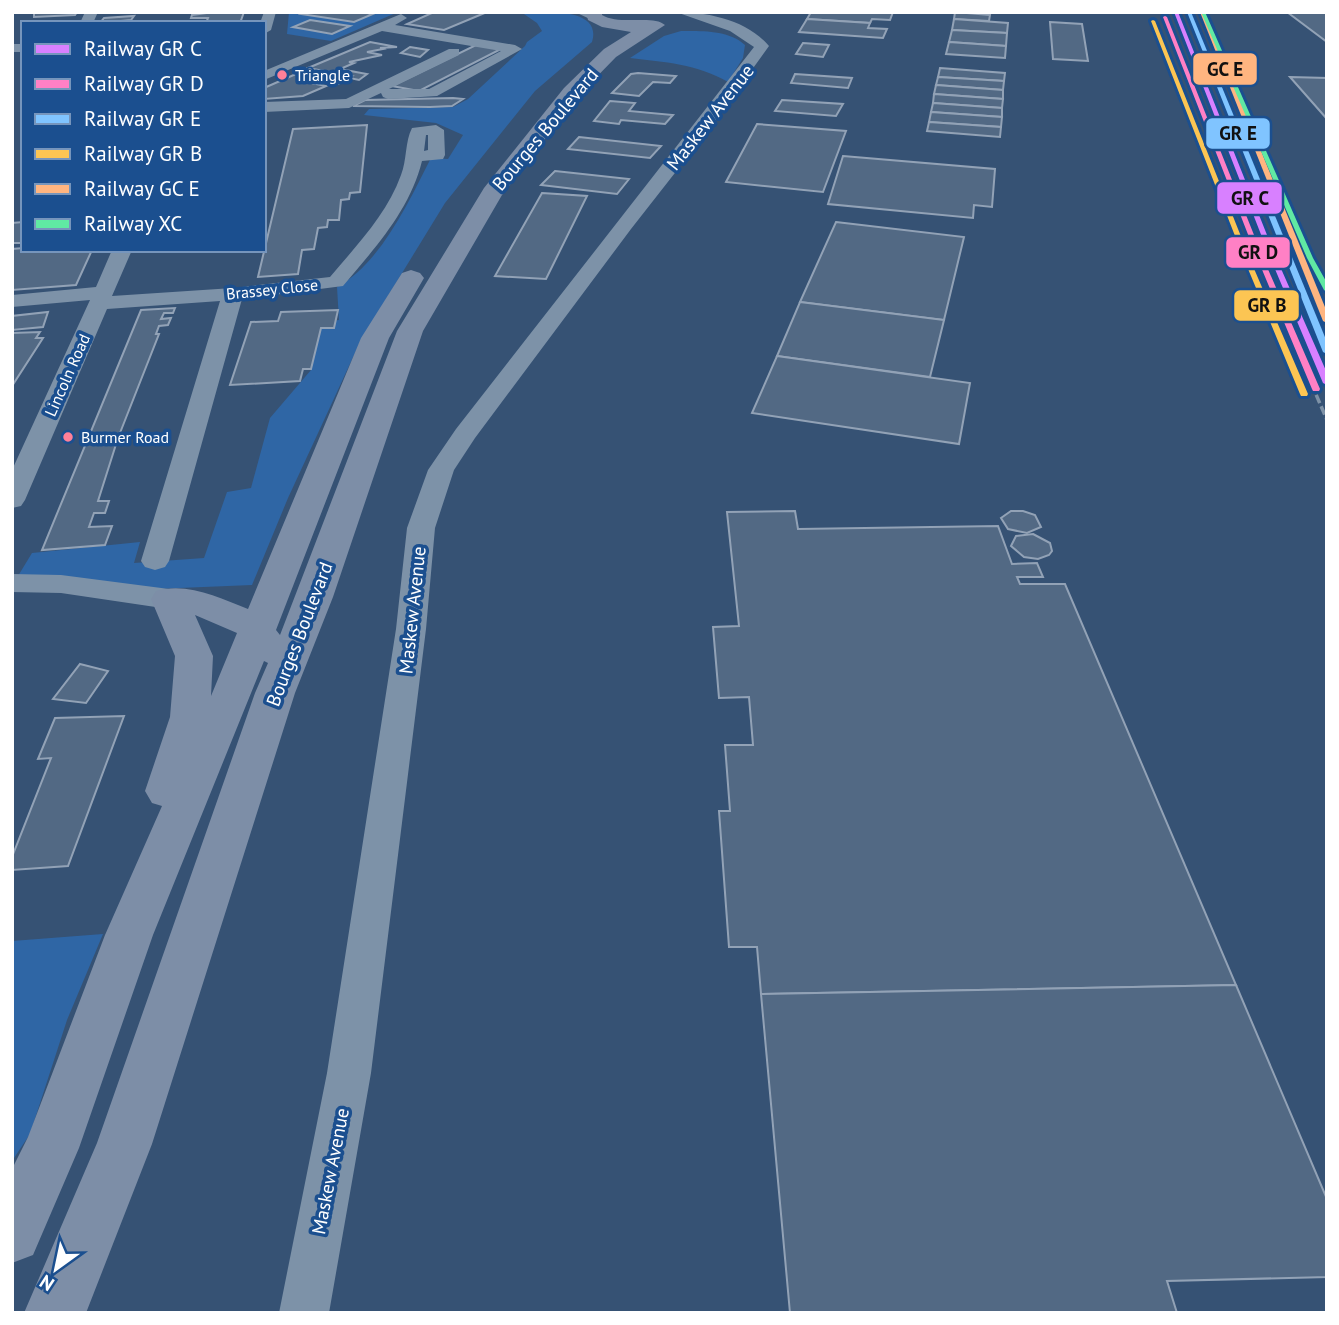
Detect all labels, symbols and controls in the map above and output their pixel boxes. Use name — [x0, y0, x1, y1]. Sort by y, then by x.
legend — [21, 21, 266, 252]
text: Railway GR C — [84, 35, 202, 62]
line badge: GC E — [1192, 52, 1258, 86]
text: GC E — [1207, 57, 1243, 81]
street label: Maskew Avenue — [661, 59, 759, 175]
street label: Bourges Boulevard — [487, 63, 603, 195]
place label: Triangle — [295, 65, 350, 85]
marker: Triangle — [275, 68, 289, 82]
text: Railway GR D — [84, 70, 204, 97]
text: Railway GR E — [84, 105, 201, 132]
line badge: GR E — [1205, 117, 1271, 150]
text: GR E — [1219, 121, 1257, 145]
text: Railway GR B — [84, 140, 202, 167]
text: Railway GC E — [84, 175, 200, 202]
line badge: GR C — [1216, 181, 1283, 215]
text: GR C — [1231, 186, 1269, 210]
text: Railway XC — [84, 210, 182, 237]
line badge: GR D — [1225, 236, 1291, 269]
text: GR D — [1238, 240, 1278, 264]
street label: Brassey Close — [225, 274, 319, 304]
line badge: GR B — [1233, 289, 1300, 322]
text: GR B — [1247, 293, 1287, 317]
street label: Lincoln Road — [40, 331, 94, 419]
place label: Burmer Road — [81, 427, 169, 447]
marker: Burmer Road — [61, 430, 75, 444]
street label: Maskew Avenue — [393, 545, 431, 675]
street label: Bourges Boulevard — [260, 559, 338, 709]
street label: Maskew Avenue — [306, 1106, 354, 1236]
north arrow — [21, 1234, 91, 1304]
text: N — [35, 1270, 59, 1297]

